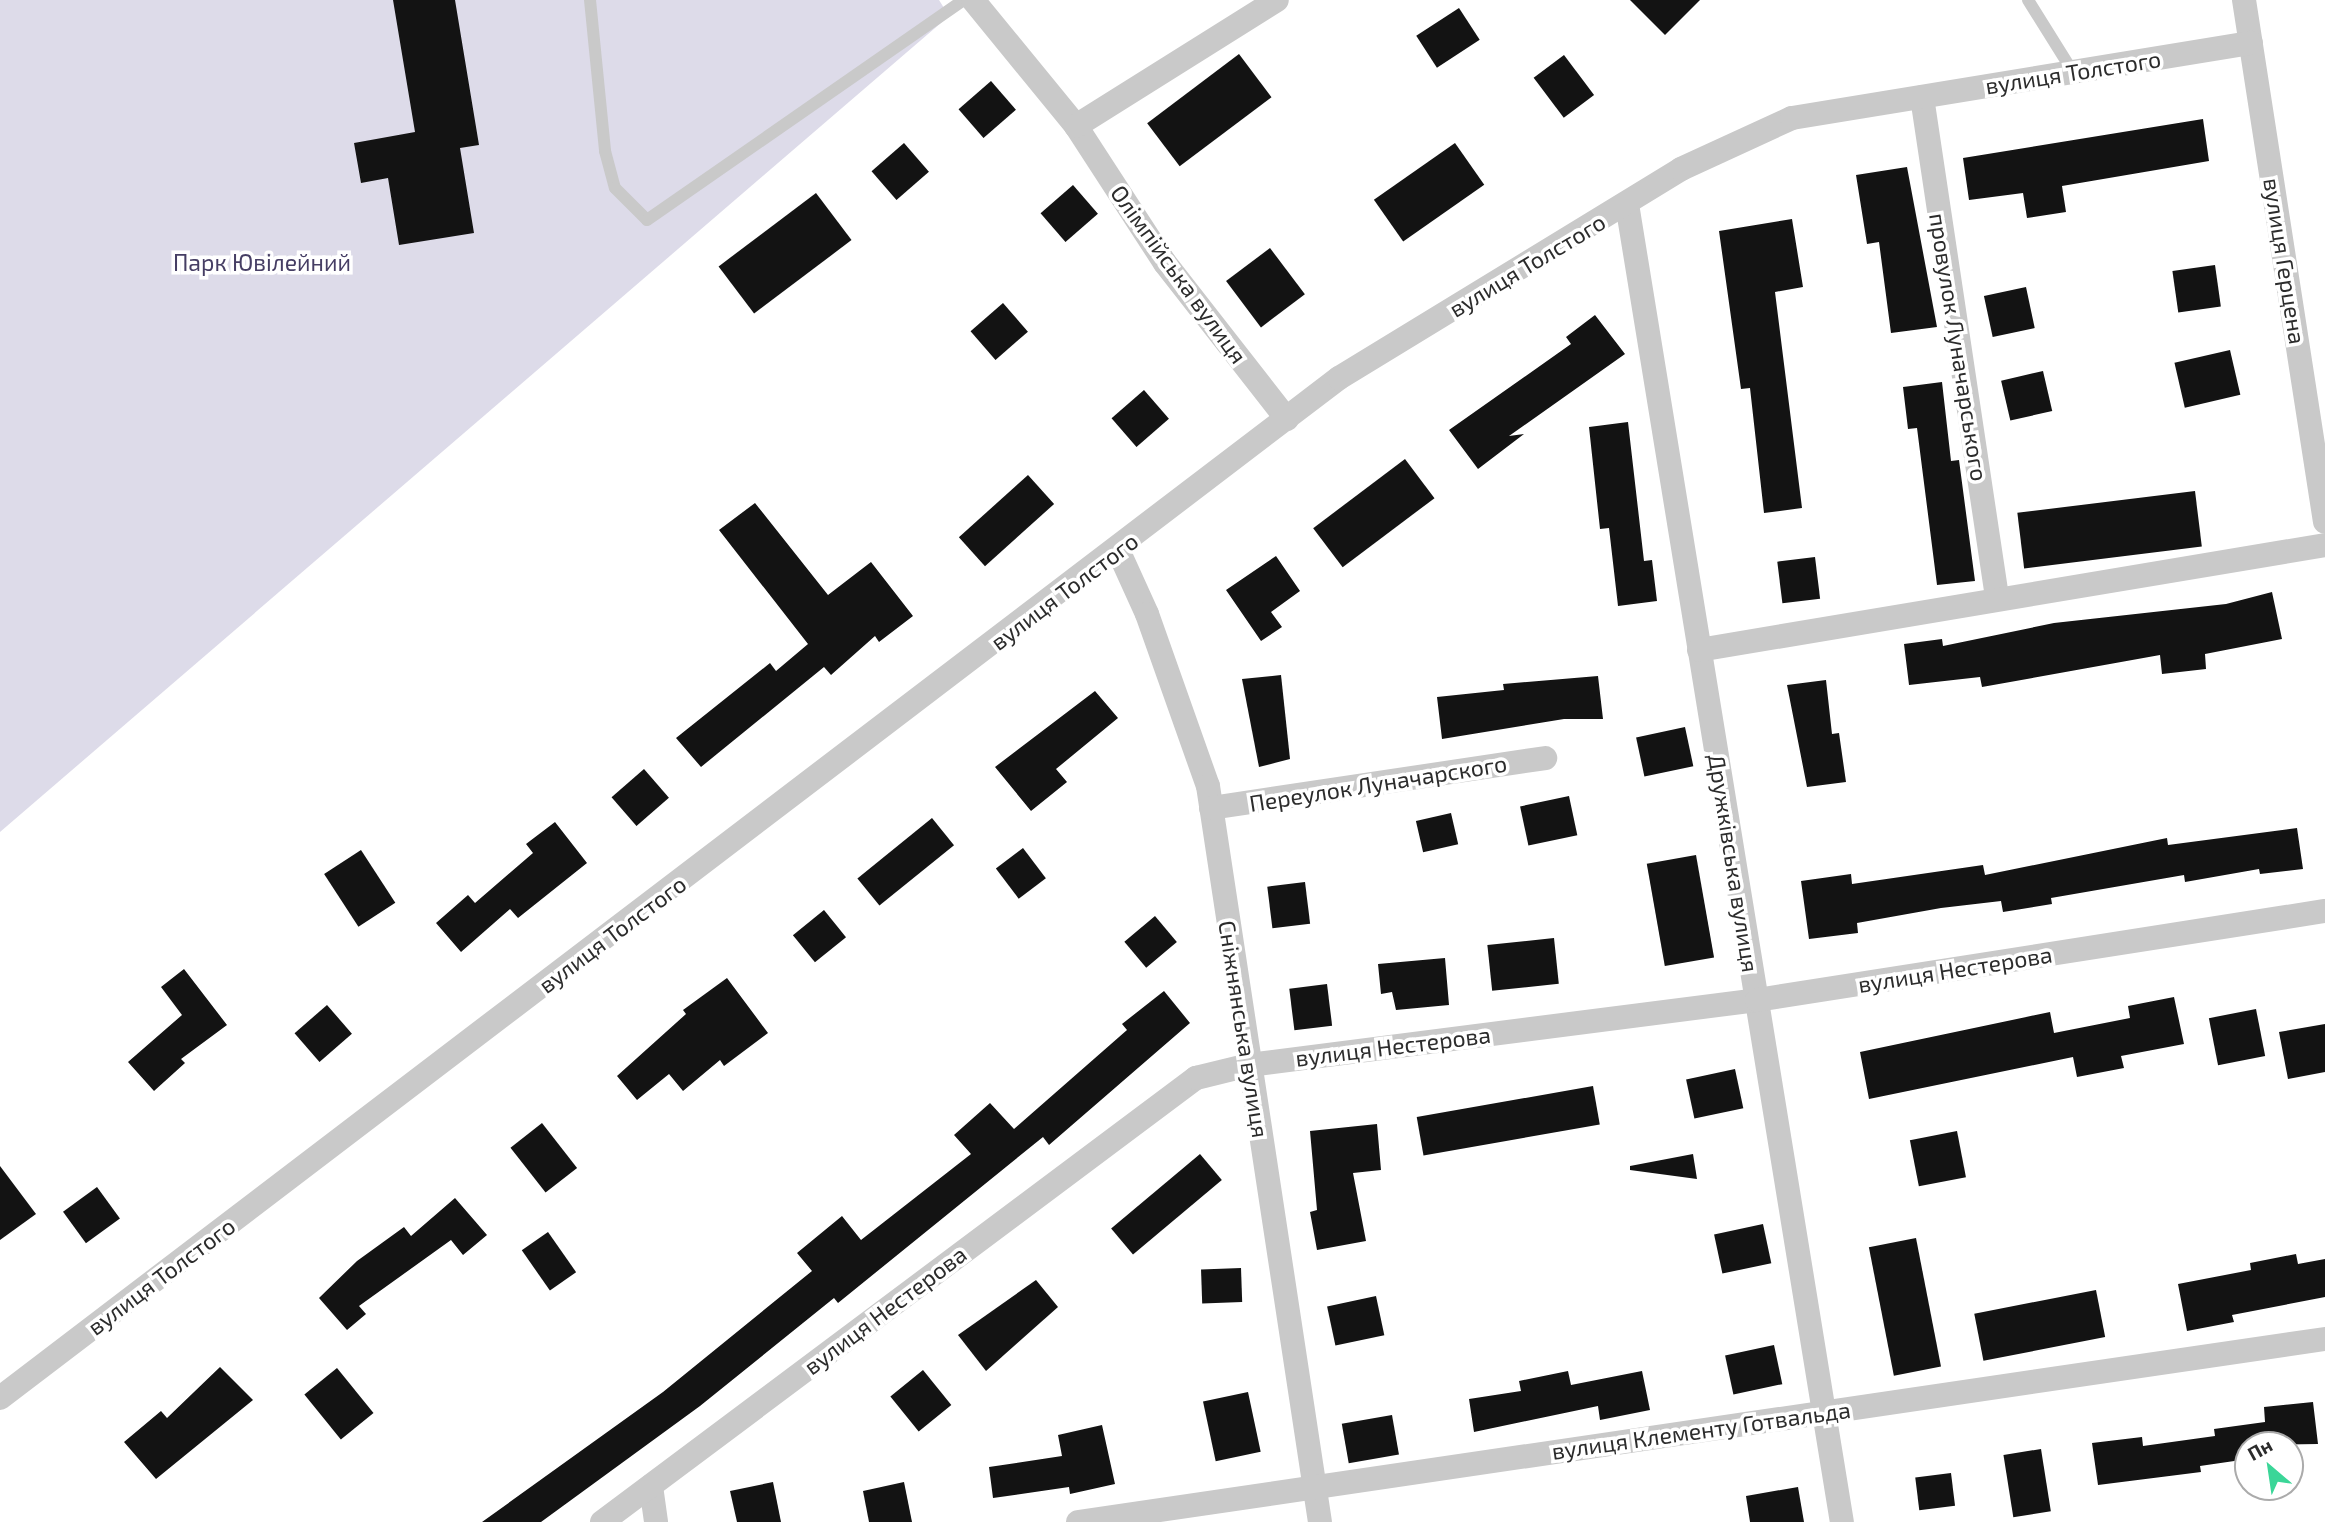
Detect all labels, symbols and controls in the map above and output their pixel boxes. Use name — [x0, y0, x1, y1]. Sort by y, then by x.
street label: вулиця Толстого — [1983, 44, 2163, 100]
street label: вулиця Герцена — [2258, 176, 2312, 346]
street label: Олімпійська вулиця — [1105, 180, 1253, 368]
street label: вулиця Толстого — [1444, 207, 1610, 323]
street label: провулок Луначарського — [1924, 211, 1994, 483]
park label: Парк Ювілейний — [173, 248, 351, 276]
street label: вулиця Толстого — [985, 527, 1143, 655]
street label: Переулок Луначарского — [1247, 749, 1509, 817]
street label: Дружківська вулиця — [1703, 752, 1765, 974]
street label: вулиця Толстого — [533, 870, 691, 998]
street label: Сніжнянська вулиця — [1213, 918, 1275, 1140]
street label: вулиця Нестерова — [1856, 940, 2054, 998]
street label: вулиця Нестерова — [1294, 1020, 1492, 1072]
street label: вулиця Толстого — [82, 1212, 240, 1340]
street label: вулиця Нестерова — [798, 1240, 972, 1380]
street label: вулиця Клементу Готвальда — [1550, 1395, 1852, 1465]
north arrow — [2234, 1431, 2304, 1501]
text: Пн — [2243, 1433, 2276, 1465]

